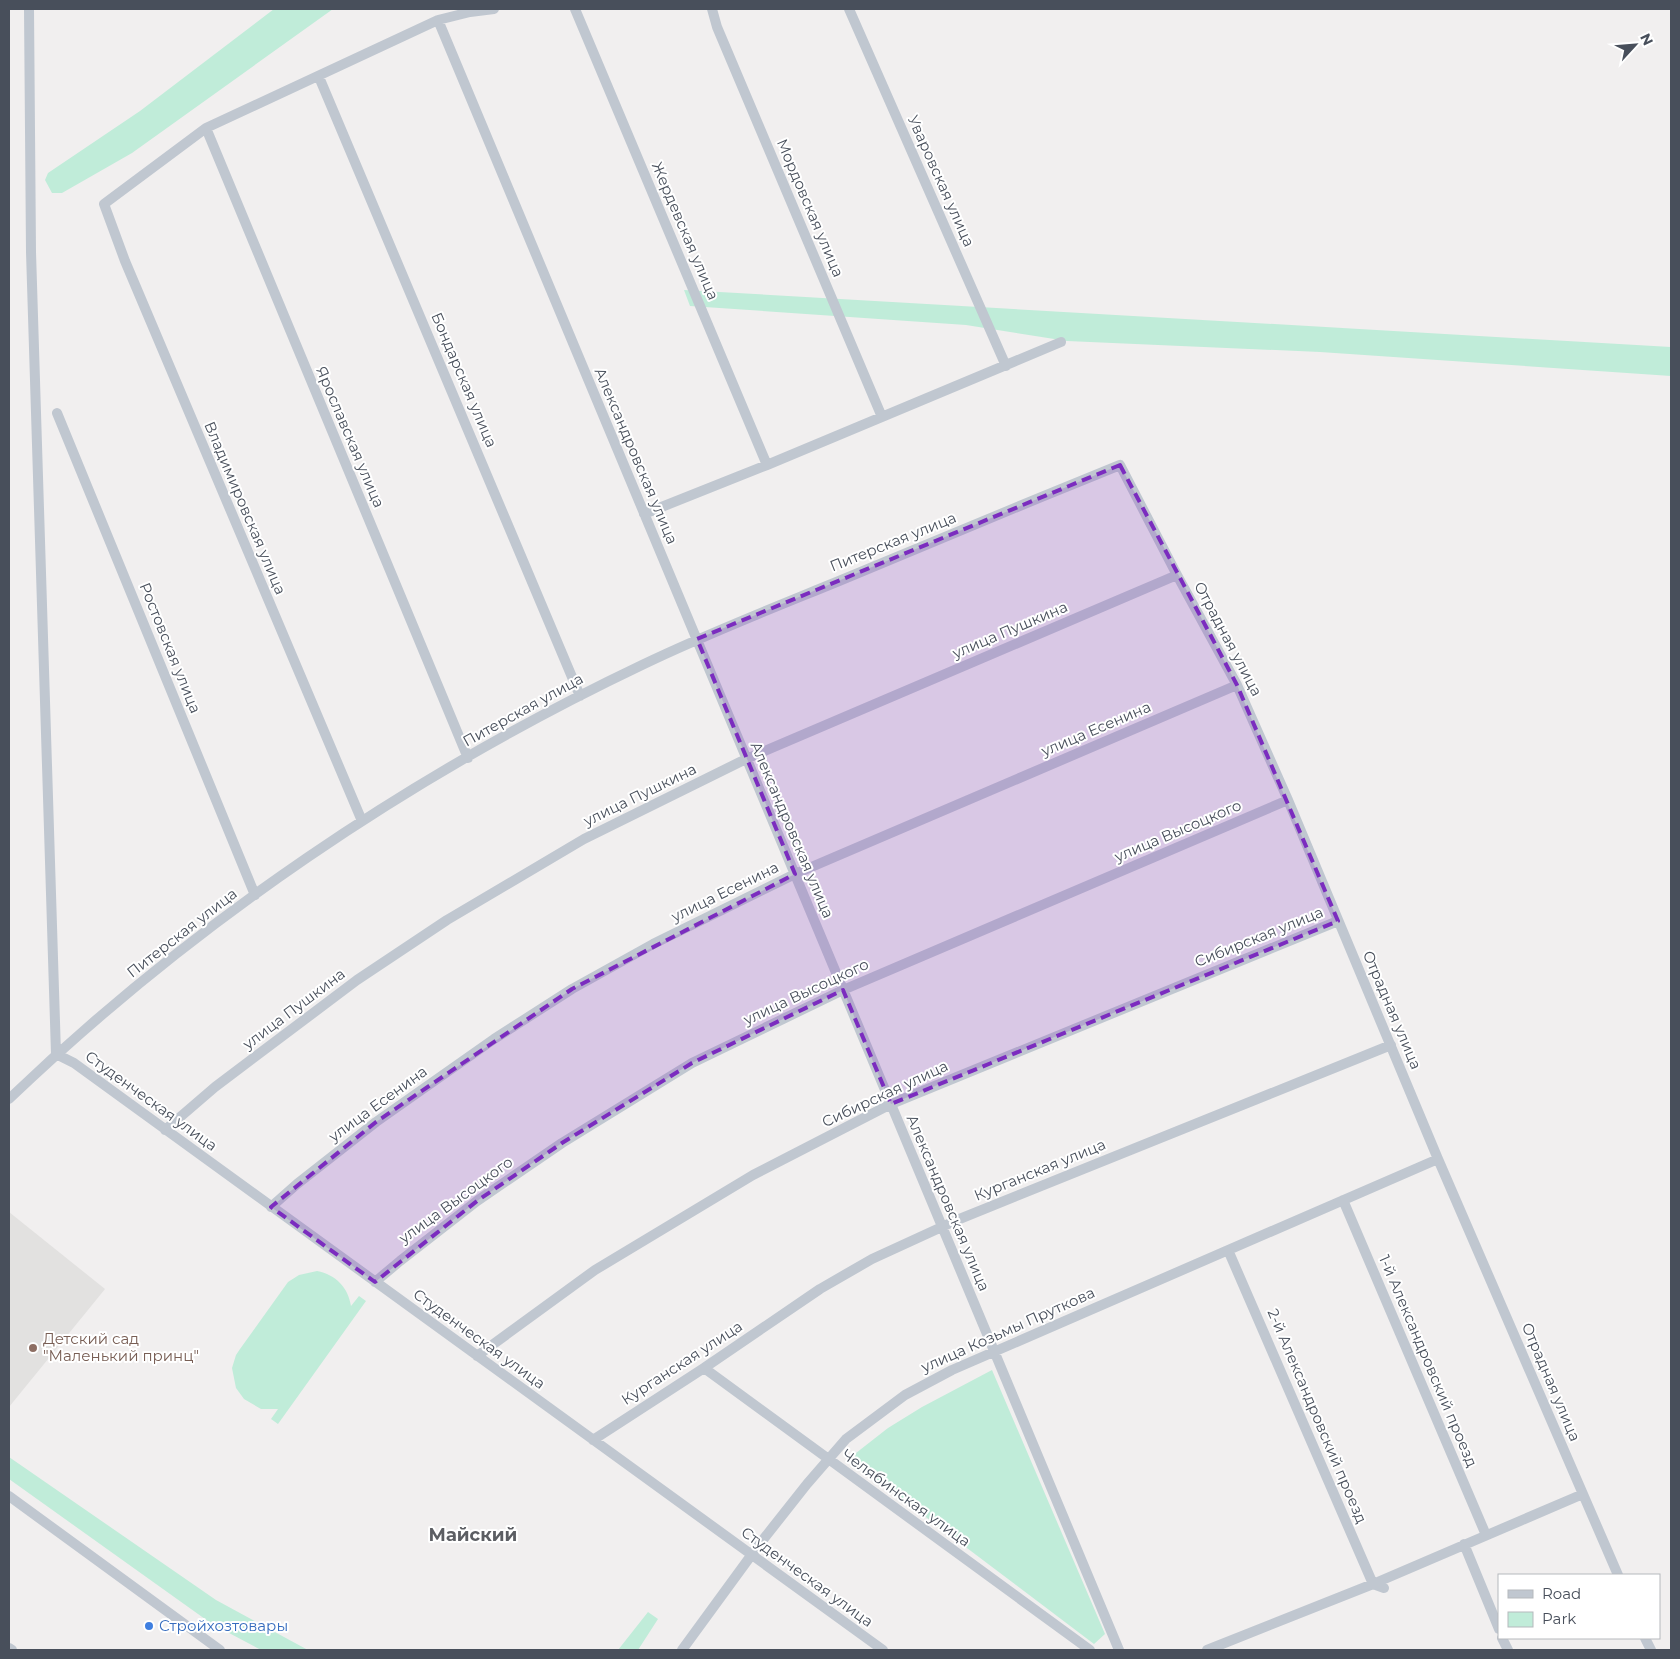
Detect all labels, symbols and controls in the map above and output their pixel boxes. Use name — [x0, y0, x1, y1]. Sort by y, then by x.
north arrow — [1610, 20, 1660, 70]
text: N — [1636, 30, 1657, 48]
street label: Уваровская улица — [904, 112, 979, 250]
street label: Мордовская улица — [773, 136, 848, 280]
street label: Жердевская улица — [648, 159, 723, 303]
street label: Бондарская улица — [427, 309, 502, 450]
street label: Ярославская улица — [312, 363, 389, 510]
street label: Александровская улица — [591, 365, 682, 547]
street label: Владимировская улица — [200, 418, 291, 597]
street label: Питерская улица — [827, 508, 959, 576]
street label: Отрадная улица — [1190, 578, 1267, 699]
street label: Ростовская улица — [136, 580, 205, 716]
street label: улица Пушкина — [948, 597, 1070, 663]
street label: Питерская улица — [459, 669, 586, 751]
street label: улица Есенина — [1037, 697, 1154, 761]
street label: Александровская улица — [747, 739, 838, 921]
street label: улица Пушкина — [579, 759, 699, 831]
street label: улица Высоцкого — [1110, 795, 1244, 866]
street label: улица Есенина — [667, 857, 782, 926]
street label: Питерская улица — [123, 884, 241, 982]
street label: Сибирская улица — [1192, 902, 1326, 971]
street label: Отрадная улица — [1359, 948, 1426, 1072]
street label: улица Высоцкого — [739, 954, 872, 1029]
street label: улица Пушкина — [238, 964, 349, 1054]
street label: Студенческая улица — [82, 1046, 221, 1155]
street label: Сибирская улица — [819, 1056, 951, 1131]
street label: улица Есенина — [324, 1061, 431, 1146]
street label: Александровская улица — [903, 1112, 994, 1294]
street label: Курганская улица — [971, 1134, 1108, 1205]
street label: улица Высоцкого — [394, 1152, 516, 1248]
street label: 1-й Александровский проезд — [1375, 1252, 1482, 1470]
street label: улица Козьмы Пруткова — [917, 1283, 1098, 1377]
street label: Студенческая улица — [410, 1284, 549, 1393]
street label: 2-й Александровский проезд — [1263, 1306, 1372, 1526]
street label: Курганская улица — [618, 1316, 746, 1409]
street label: Отрадная улица — [1518, 1320, 1585, 1444]
place label: Детский сад "Маленький принц" — [43, 1329, 199, 1365]
marker: Детский сад "Маленький принц" — [27, 1342, 39, 1354]
street label: Челябинская улица — [838, 1445, 974, 1551]
street label: Студенческая улица — [738, 1522, 877, 1631]
district label: Майский — [429, 1524, 517, 1546]
legend — [1498, 1574, 1660, 1639]
text: Road — [1542, 1584, 1581, 1603]
text: Park — [1542, 1609, 1576, 1628]
place label: Стройхозтовары — [159, 1616, 288, 1635]
marker: Стройхозтовары — [143, 1620, 155, 1632]

